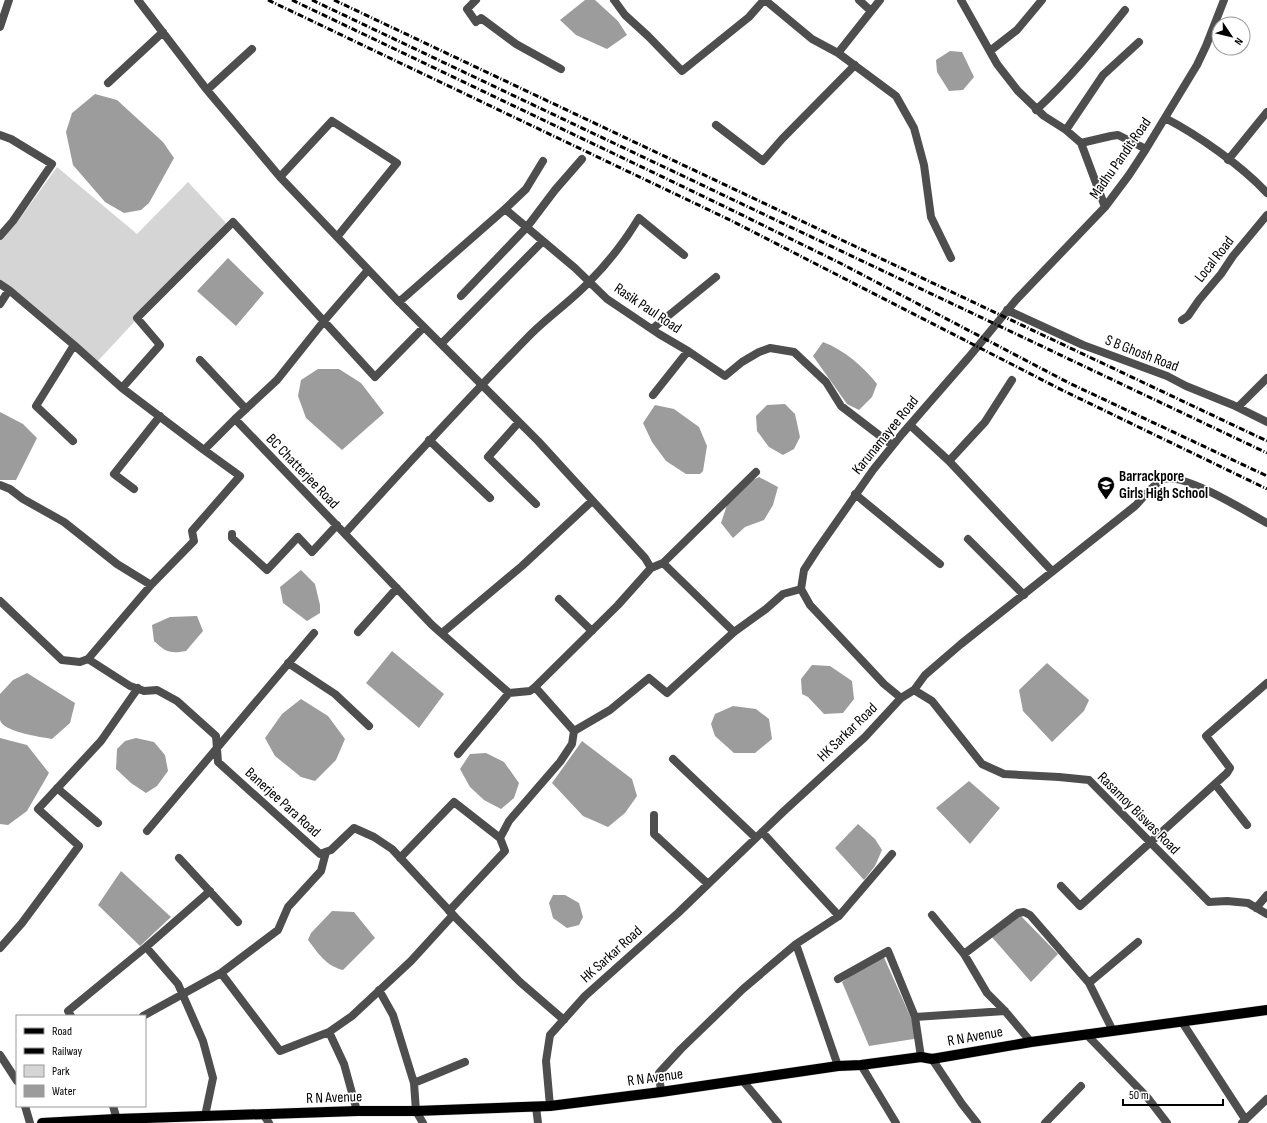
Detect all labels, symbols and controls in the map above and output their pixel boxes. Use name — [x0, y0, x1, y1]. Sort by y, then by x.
north arrow — [1211, 16, 1251, 56]
text: N — [1232, 35, 1246, 48]
street label: Madhu Pandit Road — [1085, 114, 1156, 203]
street label: Local Road — [1190, 232, 1238, 286]
street label: Rasik Paul Road — [610, 279, 685, 338]
street label: S B Ghosh Road — [1102, 331, 1181, 376]
street label: Karunamayee Road — [848, 392, 923, 478]
street label: BC Chatterjee Road — [262, 430, 343, 513]
place label: Barrackpore Girls High School — [1119, 467, 1208, 503]
school or university icon: Barrackpore Girls High School — [1096, 475, 1116, 500]
street label: HK Sarkar Road — [813, 699, 881, 766]
street label: Banerjee Para Road — [241, 763, 325, 841]
street label: Rasamoy Biswas Road — [1093, 768, 1184, 859]
street label: HK Sarkar Road — [577, 922, 646, 987]
legend — [16, 1015, 146, 1107]
street label: R N Avenue — [946, 1022, 1004, 1051]
text: Road — [52, 1024, 72, 1039]
text: Railway — [52, 1044, 83, 1059]
text: Park — [52, 1064, 70, 1079]
street label: R N Avenue — [626, 1064, 684, 1091]
scale bar — [1123, 1081, 1223, 1107]
text: Water — [52, 1084, 76, 1099]
street label: R N Avenue — [306, 1087, 362, 1108]
text: 50 m — [1129, 1088, 1149, 1103]

